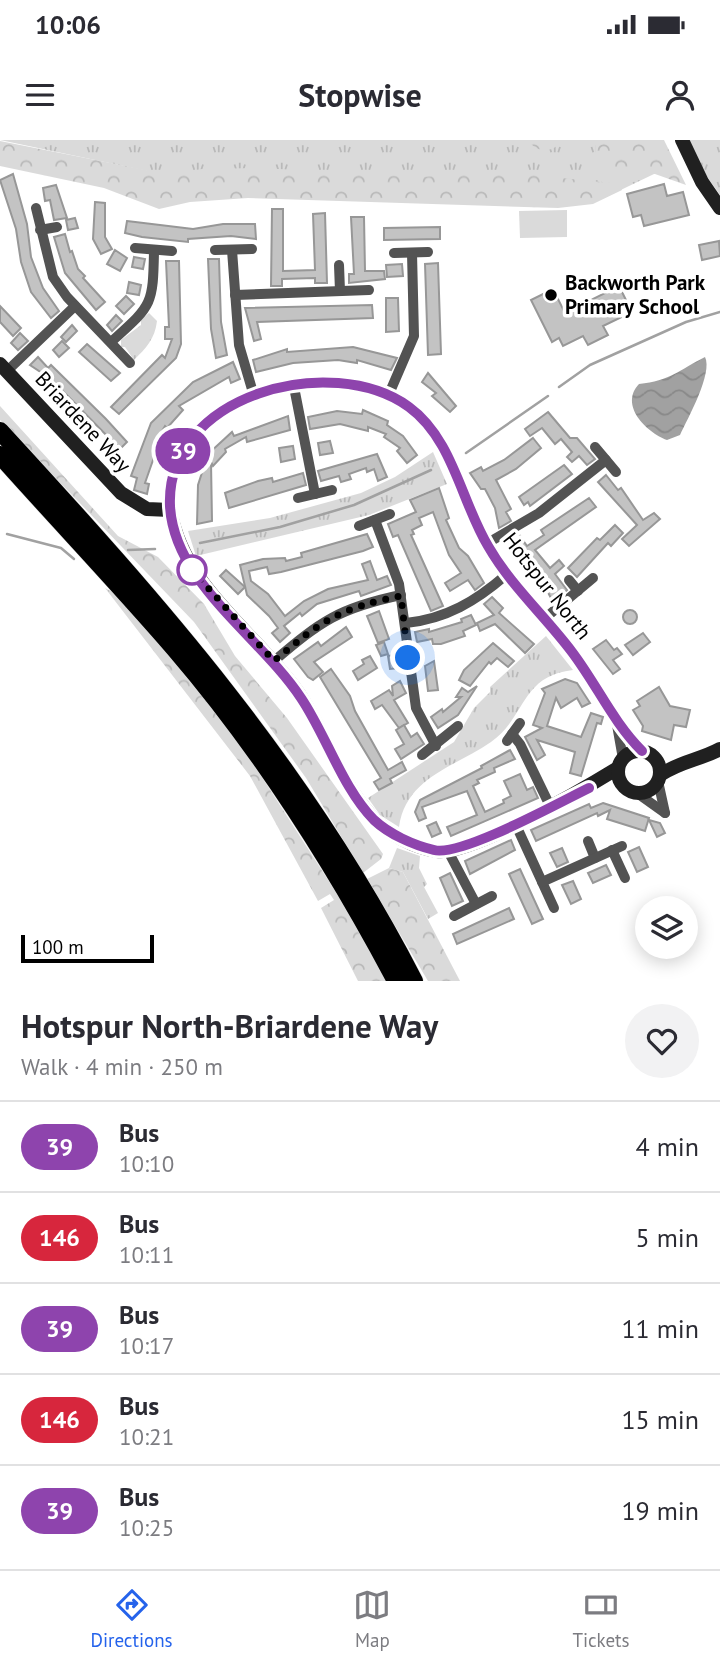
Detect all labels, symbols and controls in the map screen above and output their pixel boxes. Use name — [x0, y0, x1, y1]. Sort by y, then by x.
text: 10:06 — [35, 8, 101, 41]
text: Stopwise — [298, 74, 422, 116]
icon: menu — [21, 76, 59, 114]
icon: person — [661, 76, 699, 114]
place label: Backworth Park Primary School — [565, 269, 706, 320]
marker: Backworth Park Primary School — [543, 287, 559, 303]
street label: Briardene Way — [30, 365, 137, 478]
line badge: 39 — [152, 428, 214, 474]
text: 39 — [169, 435, 197, 466]
street label: Hotspur North — [497, 527, 598, 645]
unlabelled marker — [177, 555, 207, 585]
your location — [390, 640, 425, 675]
map controls — [635, 896, 698, 959]
button: layers — [635, 896, 698, 959]
scale bar — [21, 932, 154, 964]
text: 100 m — [32, 935, 84, 959]
text: Hotspur North-Briardene Way — [21, 1004, 438, 1047]
button: heart — [625, 1004, 699, 1078]
text: Walk · 4 min · 250 m — [21, 1052, 223, 1081]
text: Bus — [119, 1116, 159, 1149]
text: 4 min — [636, 1130, 699, 1163]
text: 39 — [46, 1131, 73, 1162]
text: 10:10 — [119, 1149, 174, 1178]
text: Bus — [119, 1207, 159, 1240]
text: 5 min — [636, 1221, 699, 1254]
text: 146 — [39, 1222, 80, 1253]
text: 10:11 — [119, 1240, 174, 1269]
text: Bus — [119, 1298, 159, 1331]
text: 11 min — [621, 1312, 699, 1345]
text: 39 — [46, 1313, 73, 1344]
text: 10:17 — [119, 1331, 174, 1360]
text: Bus — [119, 1389, 159, 1422]
text: 15 min — [621, 1403, 699, 1436]
text: 146 — [39, 1404, 80, 1435]
text: 10:21 — [119, 1422, 174, 1451]
text: Bus — [119, 1480, 159, 1513]
text: 19 min — [621, 1494, 699, 1527]
text: 39 — [46, 1495, 73, 1526]
text: 10:25 — [119, 1513, 174, 1542]
tab: Directions — [90, 1586, 173, 1652]
tab: Map — [353, 1586, 391, 1652]
tab: Tickets — [572, 1586, 630, 1652]

